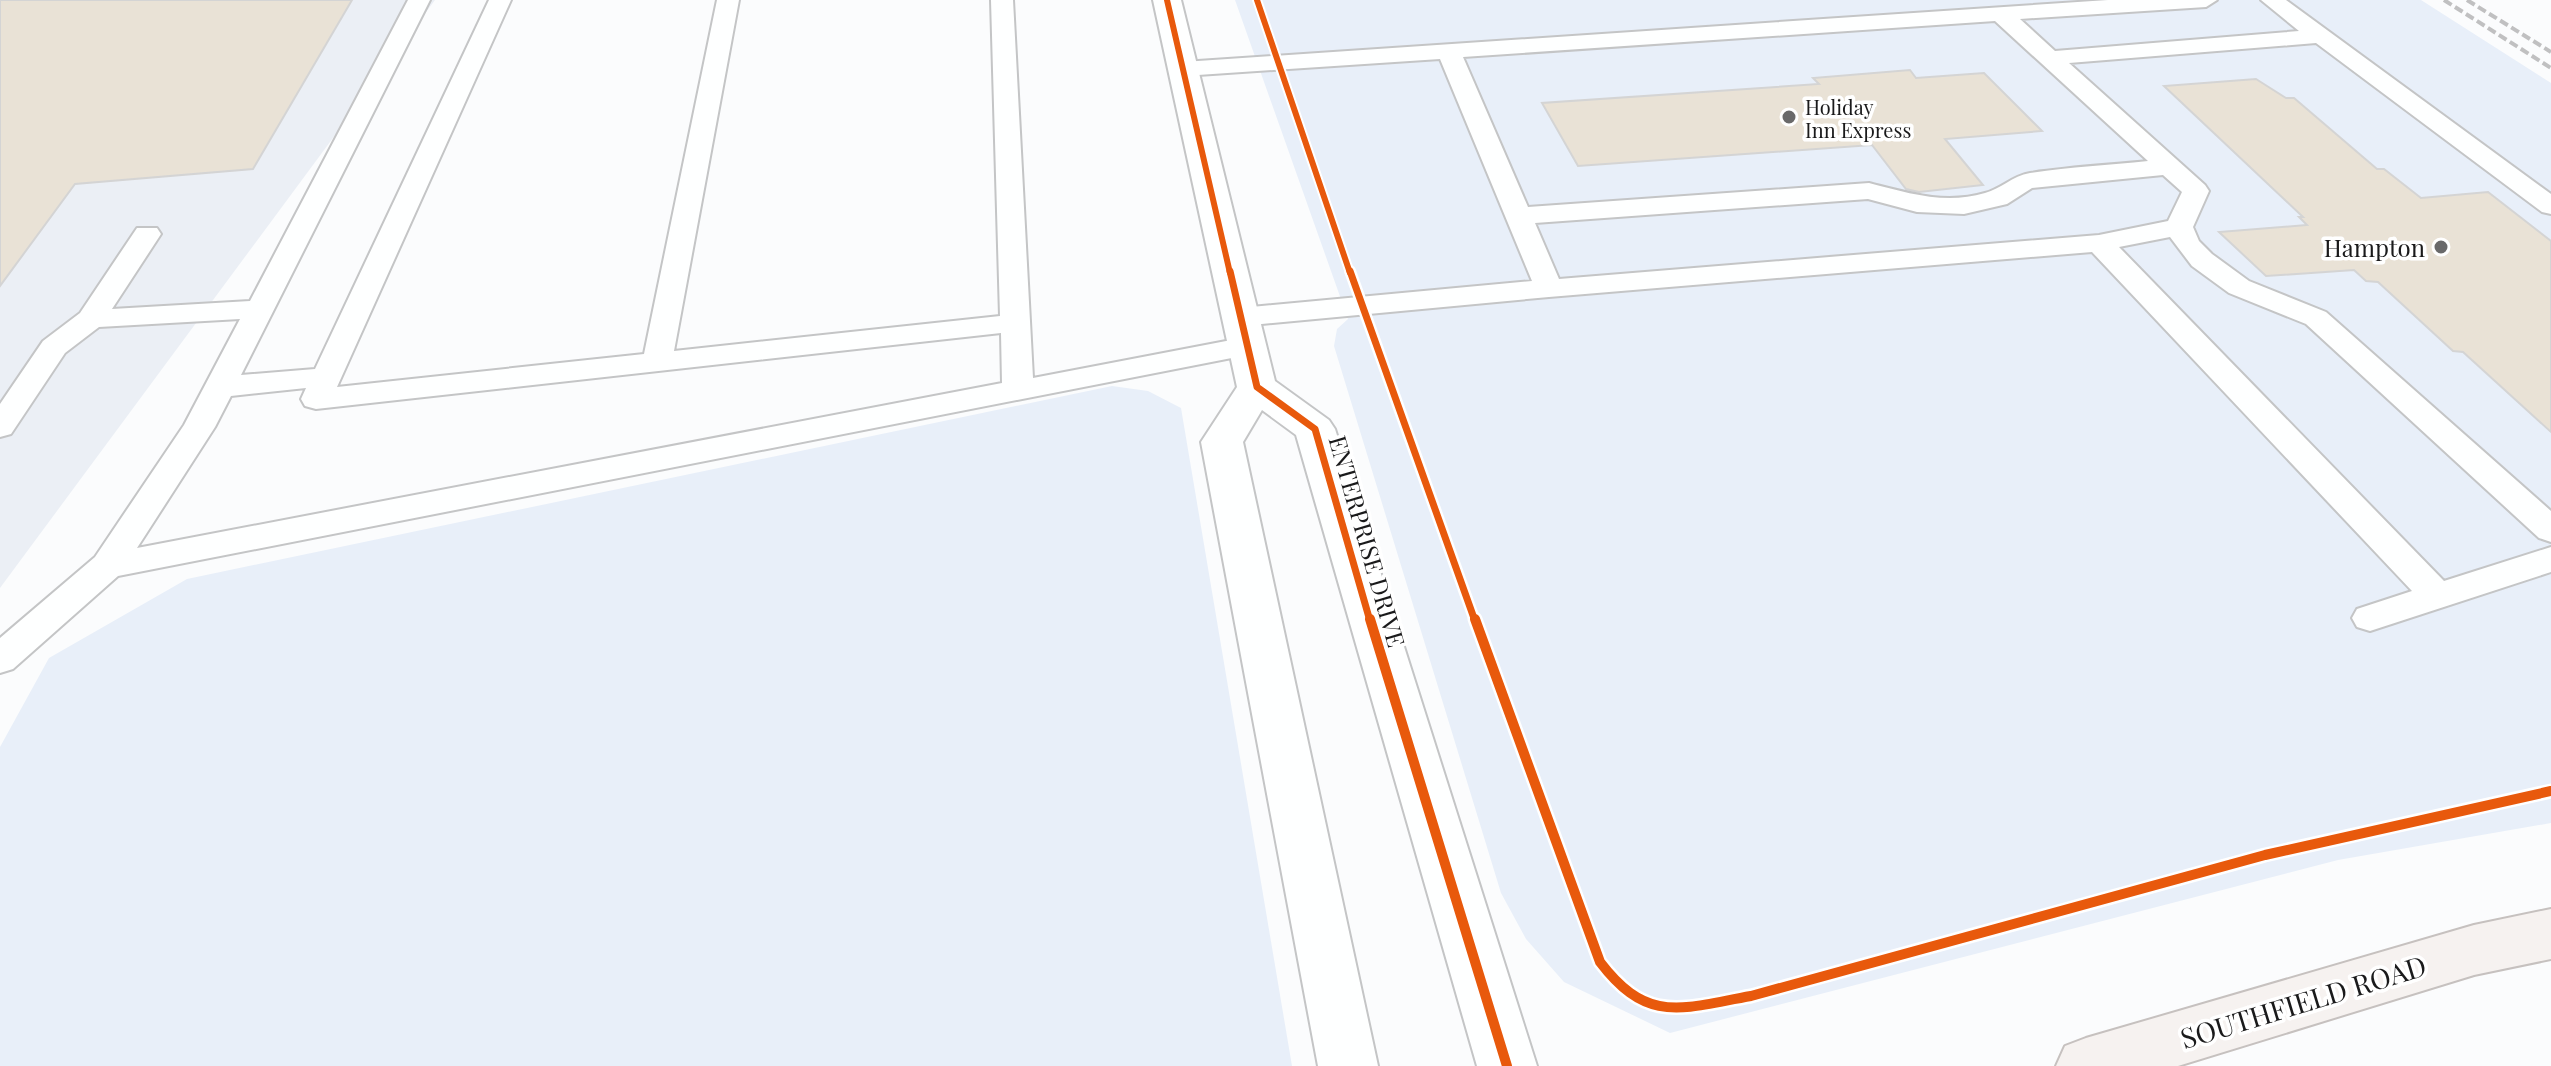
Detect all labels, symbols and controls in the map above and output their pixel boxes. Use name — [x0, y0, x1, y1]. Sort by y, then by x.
place label: Holiday Inn Express — [1805, 93, 1911, 143]
marker: Holiday Inn Express — [1780, 108, 1798, 126]
place label: Hampton — [2324, 231, 2425, 263]
marker: Hampton — [2432, 238, 2450, 256]
street label: ENTERPRISE DRIVE — [1323, 432, 1413, 650]
street label: SOUTHFIELD ROAD — [2176, 946, 2430, 1056]

